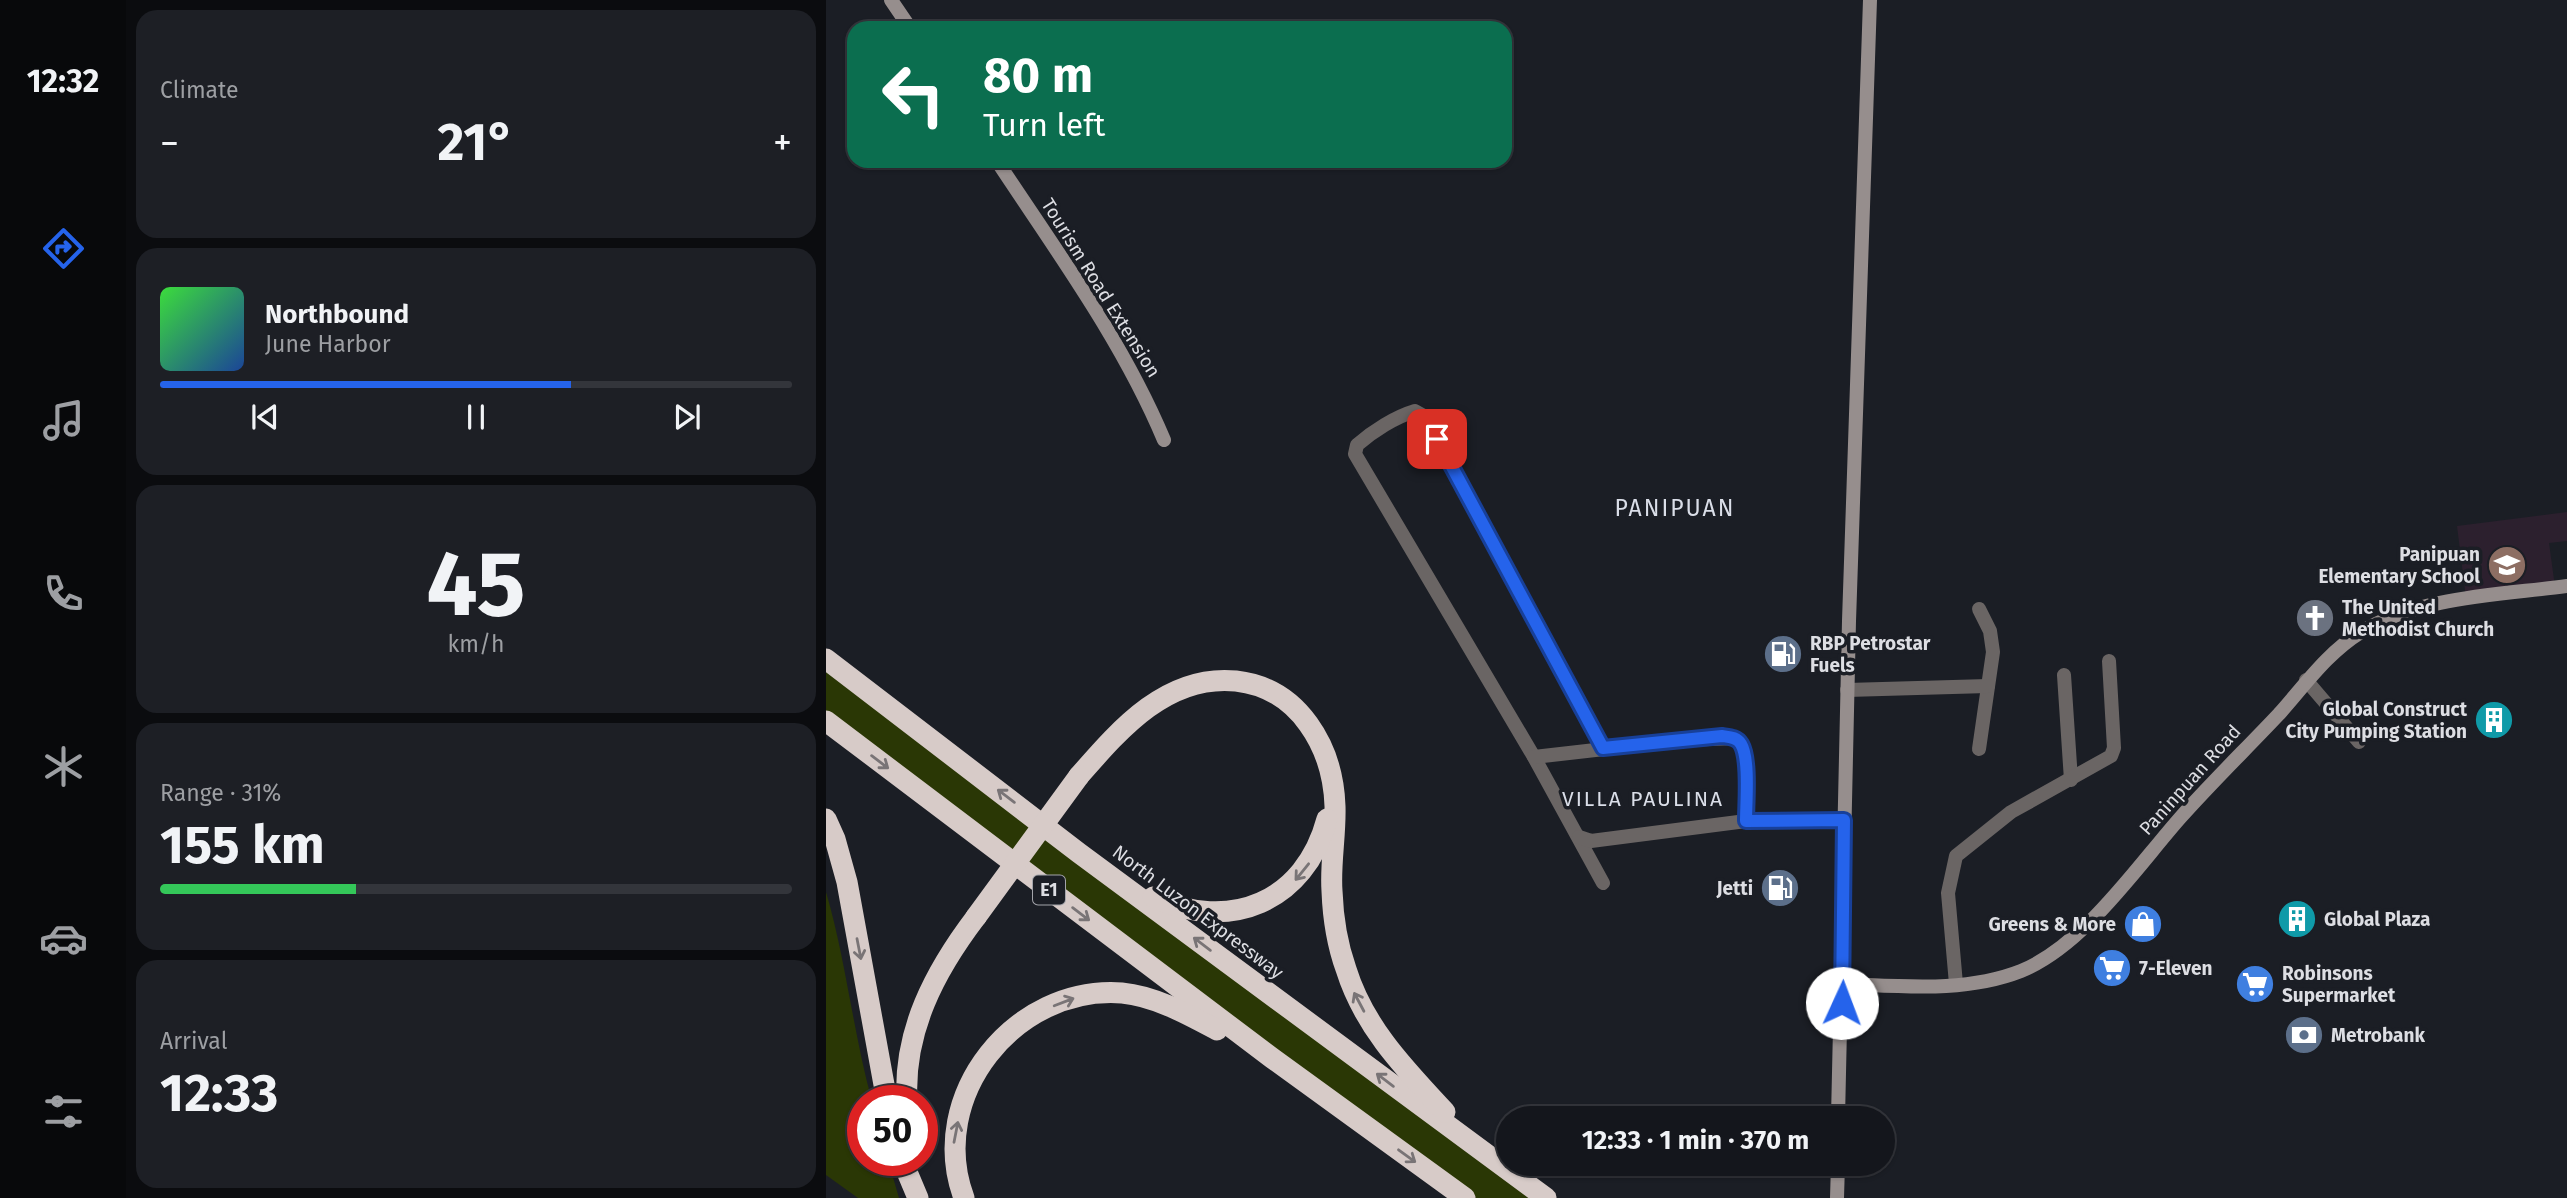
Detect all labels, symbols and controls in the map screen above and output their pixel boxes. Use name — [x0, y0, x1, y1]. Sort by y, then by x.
text: 80 m — [983, 46, 1093, 105]
icon: left — [868, 49, 959, 140]
text: 12:32 — [27, 62, 99, 100]
text: Climate — [160, 76, 239, 104]
text: Turn left — [983, 106, 1105, 144]
text: 21° — [438, 111, 515, 174]
text: − — [160, 120, 179, 166]
text: + — [773, 120, 792, 166]
street label: Tourism Road Extension — [1037, 194, 1165, 382]
icon: directions — [39, 224, 88, 273]
text: Northbound — [265, 299, 409, 330]
text: June Harbor — [265, 330, 391, 358]
icon: music — [39, 396, 88, 445]
icon: previous — [246, 398, 284, 436]
icon: pause — [457, 398, 495, 436]
icon: next — [668, 398, 706, 436]
pin — [1407, 409, 1467, 469]
icon: arrive — [1418, 420, 1456, 458]
district label: PANIPUAN — [1615, 494, 1735, 522]
text: 45 — [426, 530, 526, 639]
place label: Panipuan Elementary School — [2318, 543, 2480, 588]
school or university icon: Panipuan Elementary School — [2486, 544, 2528, 586]
icon: phone — [39, 569, 88, 618]
place label: The United Methodist Church — [2342, 596, 2494, 641]
church icon: The United Methodist Church — [2294, 597, 2336, 639]
text: km/h — [448, 630, 504, 658]
place label: RBP Petrostar Fuels — [1810, 632, 1931, 677]
fuel station icon: RBP Petrostar Fuels — [1762, 633, 1804, 675]
place label: Global Construct City Pumping Station — [2286, 698, 2468, 743]
building icon: Global Construct City Pumping Station — [2473, 699, 2515, 741]
street label: Paninpuan Road — [2134, 720, 2246, 840]
icon: climate — [39, 742, 88, 791]
one-way arrow — [871, 755, 889, 770]
text: Range · 31% — [160, 779, 281, 807]
district label: VILLA PAULINA — [1562, 786, 1724, 812]
one-way arrow — [997, 789, 1016, 804]
text: 155 km — [160, 814, 325, 877]
street label: North Luzon Expressway — [1108, 840, 1289, 984]
one-way arrow — [1294, 862, 1309, 880]
fuel station icon: Jetti — [1759, 867, 1801, 909]
road number: E1 — [1033, 876, 1065, 904]
place label: Jetti — [1715, 877, 1753, 900]
building icon: Global Plaza — [2276, 898, 2318, 940]
shop icon: Greens & More — [2122, 903, 2164, 945]
one-way arrow — [1071, 907, 1090, 922]
place label: Global Plaza — [2324, 908, 2430, 931]
place label: Greens & More — [1989, 913, 2116, 936]
icon: car — [39, 914, 88, 963]
one-way arrow — [853, 937, 867, 960]
one-way arrow — [1193, 937, 1212, 952]
supermarket icon: 7-Eleven — [2091, 947, 2133, 989]
place label: 7-Eleven — [2139, 957, 2212, 980]
place label: Robinsons Supermarket — [2282, 962, 2396, 1007]
supermarket icon: Robinsons Supermarket — [2234, 963, 2276, 1005]
position arrow — [1805, 966, 1879, 1040]
one-way arrow — [1352, 992, 1365, 1013]
one-way arrow — [1052, 994, 1074, 1007]
bank icon: Metrobank — [2283, 1014, 2325, 1056]
place label: Metrobank — [2331, 1024, 2425, 1047]
text: Arrival — [160, 1027, 227, 1055]
text: 12:33 — [160, 1062, 278, 1125]
one-way arrow — [1376, 1072, 1395, 1087]
speed limit sign: 50 — [847, 1085, 938, 1176]
icon: filters — [39, 1087, 88, 1136]
one-way arrow — [950, 1121, 964, 1144]
text: 12:33 · 1 min · 370 m — [1582, 1125, 1809, 1156]
one-way arrow — [1397, 1149, 1416, 1163]

